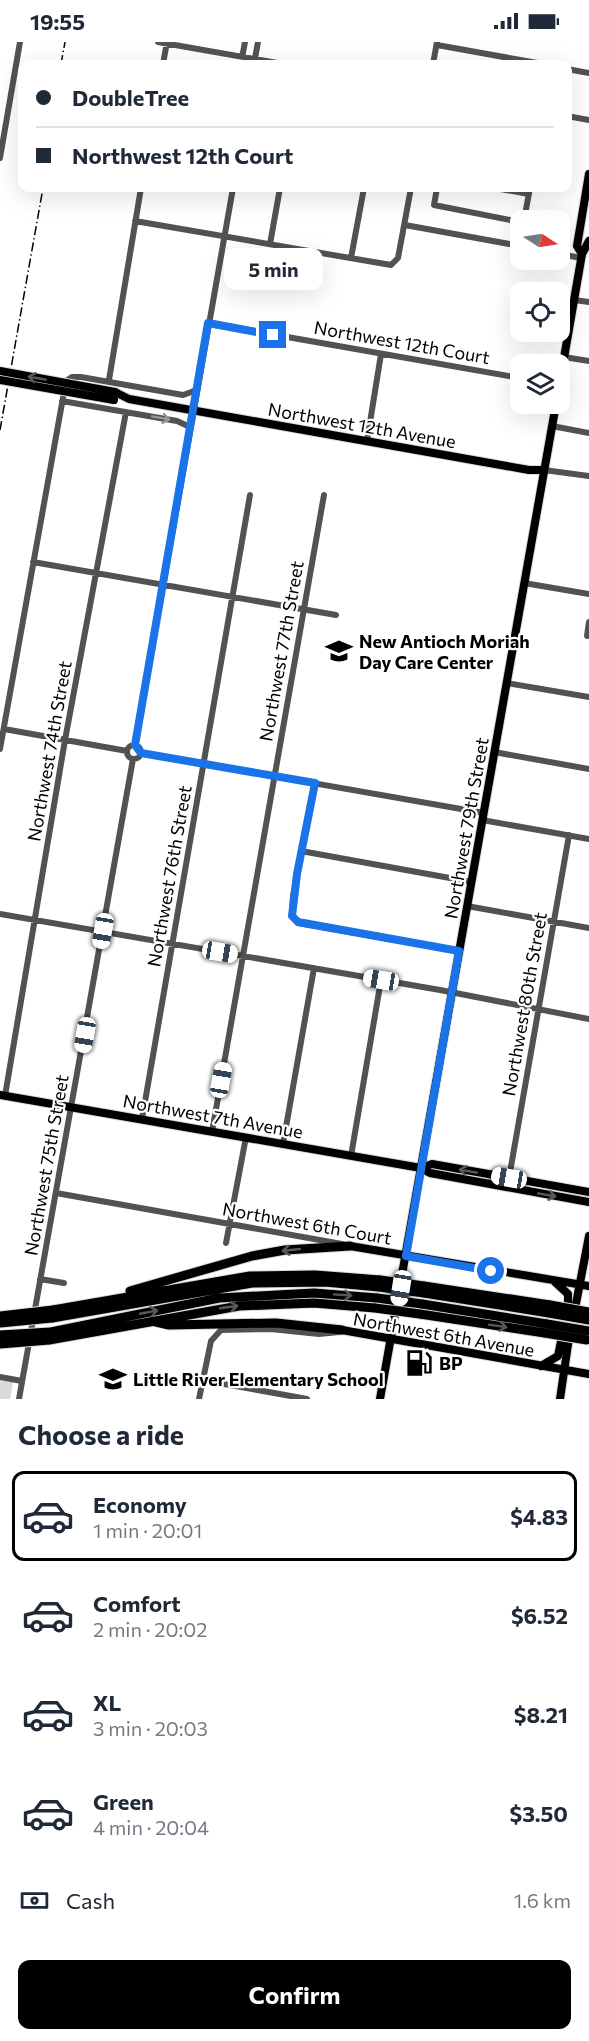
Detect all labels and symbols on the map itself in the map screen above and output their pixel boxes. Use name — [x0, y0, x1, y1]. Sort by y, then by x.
north arrow — [510, 210, 570, 270]
callout: 5 min — [224, 248, 322, 290]
street label: Northwest 12th Court — [312, 316, 492, 368]
route end — [259, 321, 286, 348]
one-way arrow — [28, 372, 47, 383]
street label: Northwest 12th Avenue — [266, 398, 458, 452]
one-way arrow — [150, 413, 170, 424]
street label: Northwest 77th Street — [254, 559, 308, 743]
place label: New Antioch Moriah Day Care Center — [359, 630, 530, 673]
school or university icon: New Antioch Moriah Day Care Center — [324, 636, 354, 666]
street label: Northwest 74th Street — [22, 659, 76, 843]
street label: Northwest 79th Street — [439, 736, 493, 920]
street label: Northwest 76th Street — [142, 784, 196, 968]
street label: Northwest 80th Street — [497, 910, 551, 1098]
car — [91, 912, 115, 950]
car — [201, 940, 239, 964]
car — [362, 968, 400, 992]
car — [73, 1016, 97, 1054]
car — [209, 1061, 233, 1099]
street label: Northwest 75th Street — [19, 1073, 73, 1257]
street label: Northwest 7th Avenue — [121, 1089, 305, 1143]
one-way arrow — [459, 1165, 478, 1176]
car — [490, 1166, 528, 1190]
one-way arrow — [537, 1189, 556, 1200]
street label: Northwest 6th Court — [221, 1197, 393, 1249]
one-way arrow — [282, 1244, 302, 1255]
route start — [477, 1257, 504, 1284]
car — [389, 1269, 413, 1307]
one-way arrow — [332, 1290, 352, 1301]
one-way arrow — [219, 1302, 239, 1313]
one-way arrow — [139, 1306, 159, 1317]
street label: Northwest 6th Avenue — [352, 1307, 536, 1361]
one-way arrow — [488, 1321, 508, 1332]
fuel station icon: BP — [404, 1348, 434, 1378]
place label: BP — [439, 1352, 463, 1374]
school or university icon: Little River Elementary School — [98, 1364, 128, 1394]
place label: Little River Elementary School — [133, 1368, 384, 1390]

